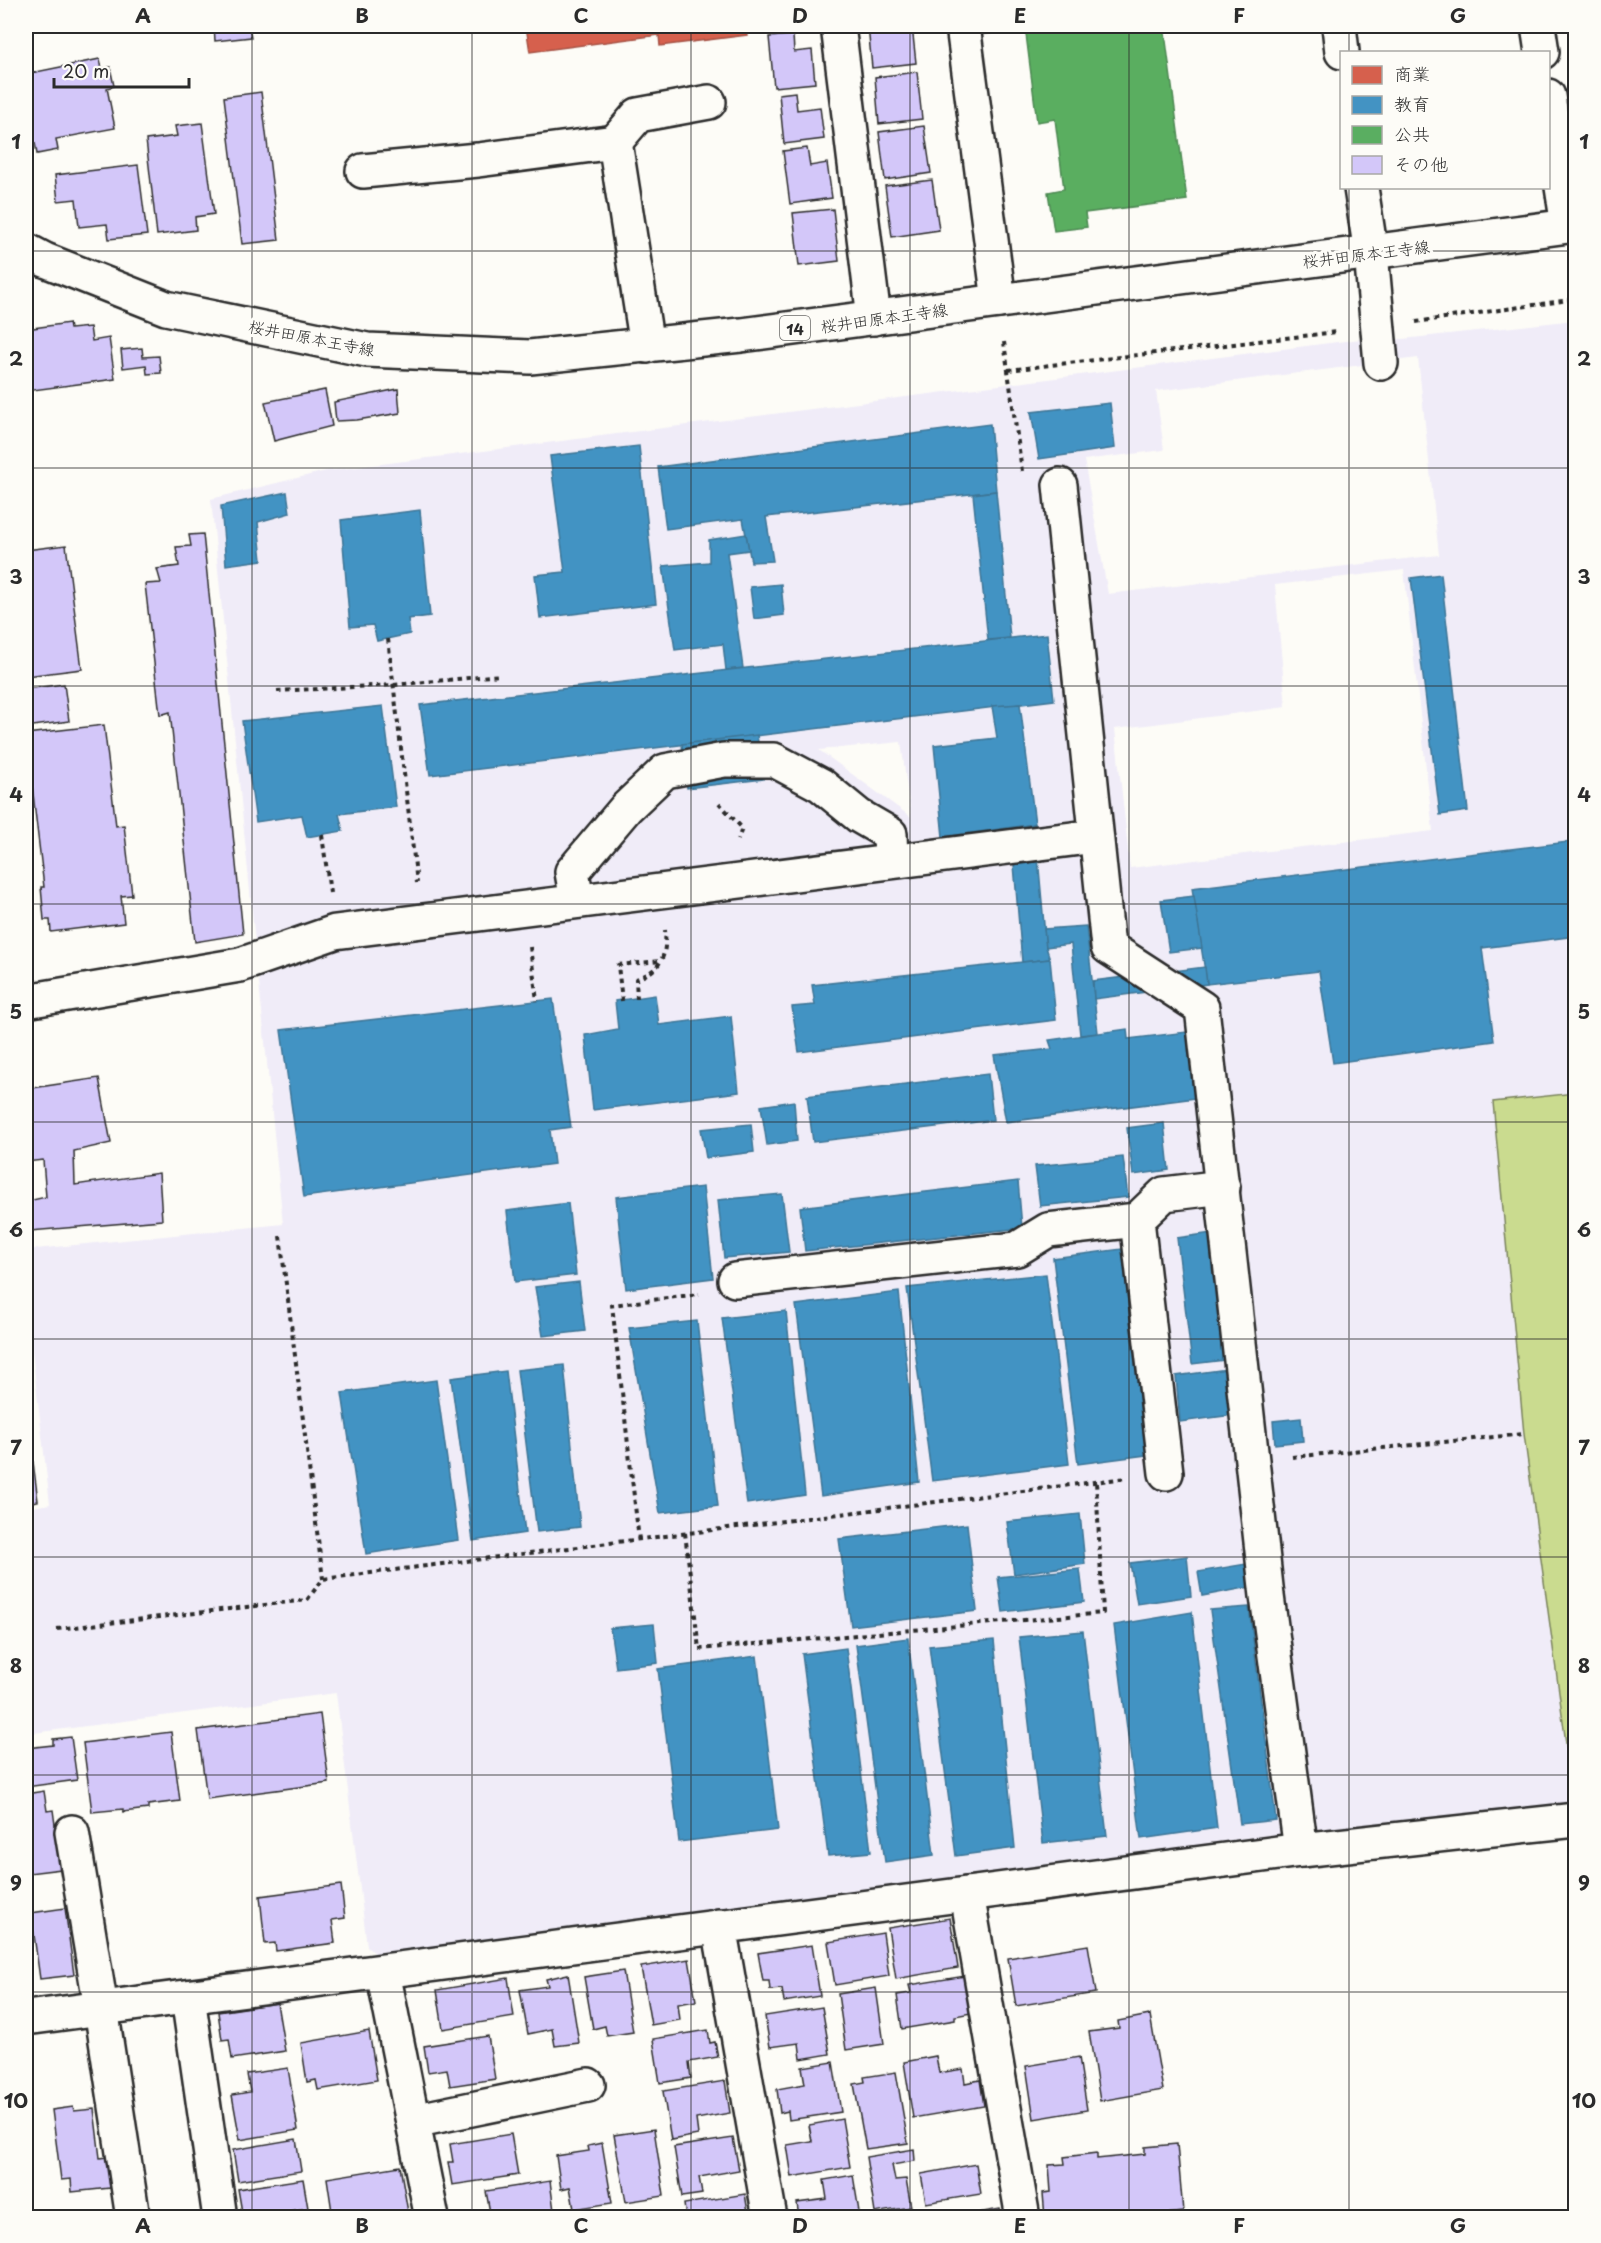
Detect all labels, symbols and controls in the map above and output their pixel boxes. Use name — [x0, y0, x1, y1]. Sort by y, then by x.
text: A — [135, 0, 151, 30]
text: B — [355, 0, 369, 30]
text: C — [573, 0, 589, 30]
text: D — [792, 0, 808, 30]
text: E — [1014, 0, 1026, 30]
text: F — [1233, 0, 1245, 30]
text: G — [1450, 0, 1466, 30]
scale bar — [54, 51, 189, 89]
legend — [1340, 51, 1550, 189]
text: 20 m — [63, 57, 109, 84]
text: 商業 — [1394, 60, 1430, 87]
text: 教育 — [1394, 90, 1430, 117]
text: 公共 — [1394, 120, 1430, 147]
text: 1 — [11, 126, 21, 156]
text: 1 — [1579, 126, 1589, 156]
text: その他 — [1394, 150, 1448, 177]
street label: 桜井田原本王寺線 — [1301, 233, 1431, 273]
street label: 桜井田原本王寺線 — [819, 296, 949, 338]
street label: 桜井田原本王寺線 — [247, 313, 377, 361]
road number: 14 — [780, 316, 810, 340]
text: 2 — [9, 343, 23, 373]
text: 2 — [1577, 343, 1591, 373]
text: 3 — [9, 561, 23, 591]
text: 3 — [1577, 561, 1591, 591]
text: 4 — [9, 779, 23, 809]
text: 4 — [1577, 779, 1591, 809]
text: 5 — [10, 996, 22, 1026]
text: 5 — [1578, 996, 1590, 1026]
text: 6 — [9, 1214, 23, 1244]
text: 6 — [1577, 1214, 1591, 1244]
text: 7 — [10, 1432, 22, 1462]
text: 7 — [1578, 1432, 1590, 1462]
text: 8 — [10, 1650, 22, 1680]
text: 8 — [1578, 1650, 1590, 1680]
text: 9 — [10, 1867, 22, 1897]
text: 9 — [1578, 1867, 1590, 1897]
text: 10 — [4, 2085, 28, 2115]
text: 10 — [1572, 2085, 1596, 2115]
text: A — [135, 2210, 151, 2240]
text: B — [355, 2210, 369, 2240]
text: C — [573, 2210, 589, 2240]
text: D — [792, 2210, 808, 2240]
text: E — [1014, 2210, 1026, 2240]
text: F — [1233, 2210, 1245, 2240]
text: G — [1450, 2210, 1466, 2240]

